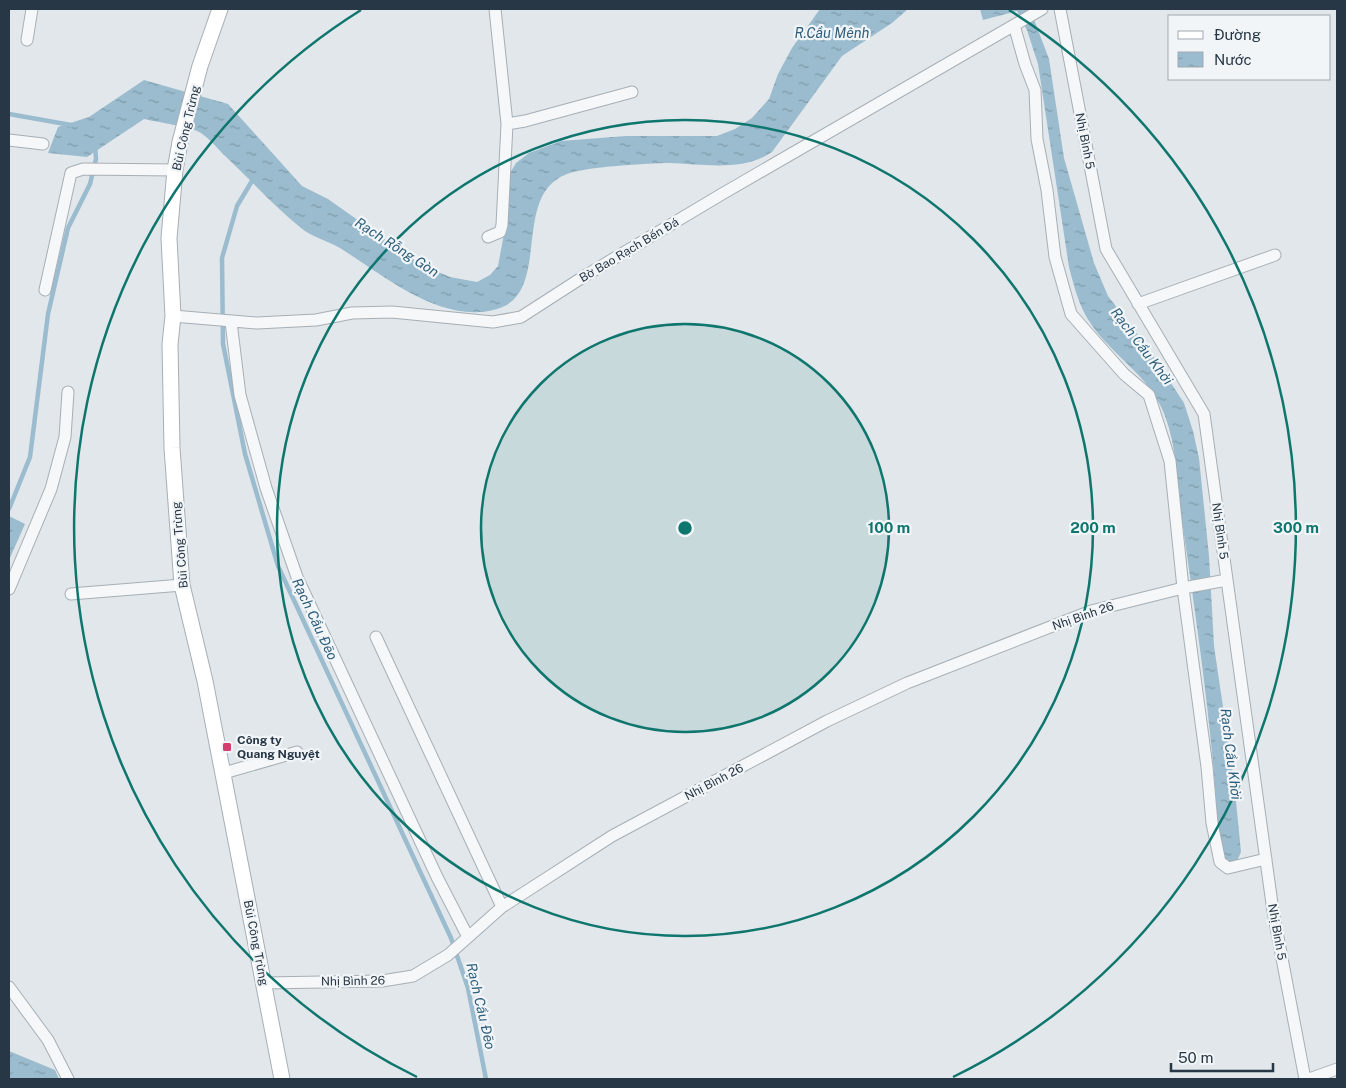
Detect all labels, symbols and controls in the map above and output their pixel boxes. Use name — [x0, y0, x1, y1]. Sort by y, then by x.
legend — [1168, 15, 1331, 80]
water label: R.Cầu Mênh — [795, 25, 870, 41]
text: Đường — [1214, 26, 1261, 43]
text: Nước — [1214, 51, 1252, 68]
street label: Bùi Công Trừng — [169, 84, 203, 172]
street label: Nhị Bình 5 — [1073, 112, 1097, 171]
water label: Rạch Rỗng Gòn — [352, 214, 442, 280]
street label: Bờ Bao Rạch Bến Đá — [577, 215, 681, 285]
water label: Rạch Cầu Khởi — [1108, 304, 1176, 388]
street label: Bùi Công Trừng — [169, 501, 191, 589]
street label: Nhị Bình 5 — [1209, 502, 1231, 561]
centre of rings — [676, 519, 694, 537]
text: 100 m — [868, 519, 910, 536]
text: 200 m — [1070, 519, 1116, 536]
text: 300 m — [1273, 519, 1319, 536]
water label: Rạch Cầu Đẽo — [289, 576, 341, 663]
street label: Nhị Bình 26 — [1050, 599, 1116, 633]
water label: Rạch Cầu Khởi — [1217, 707, 1245, 801]
place label: Công ty Quang Nguyệt — [237, 733, 320, 761]
marker: Công ty Quang Nguyệt — [221, 741, 233, 753]
street label: Nhị Bình 26 — [682, 761, 746, 803]
street label: Bùi Công Trừng — [241, 899, 271, 987]
street label: Nhị Bình 5 — [1265, 903, 1289, 962]
water label: Rạch Cầu Đẽo — [463, 961, 499, 1051]
street label: Nhị Bình 26 — [321, 973, 385, 989]
scale bar — [1171, 1040, 1274, 1072]
text: 50 m — [1178, 1049, 1213, 1066]

